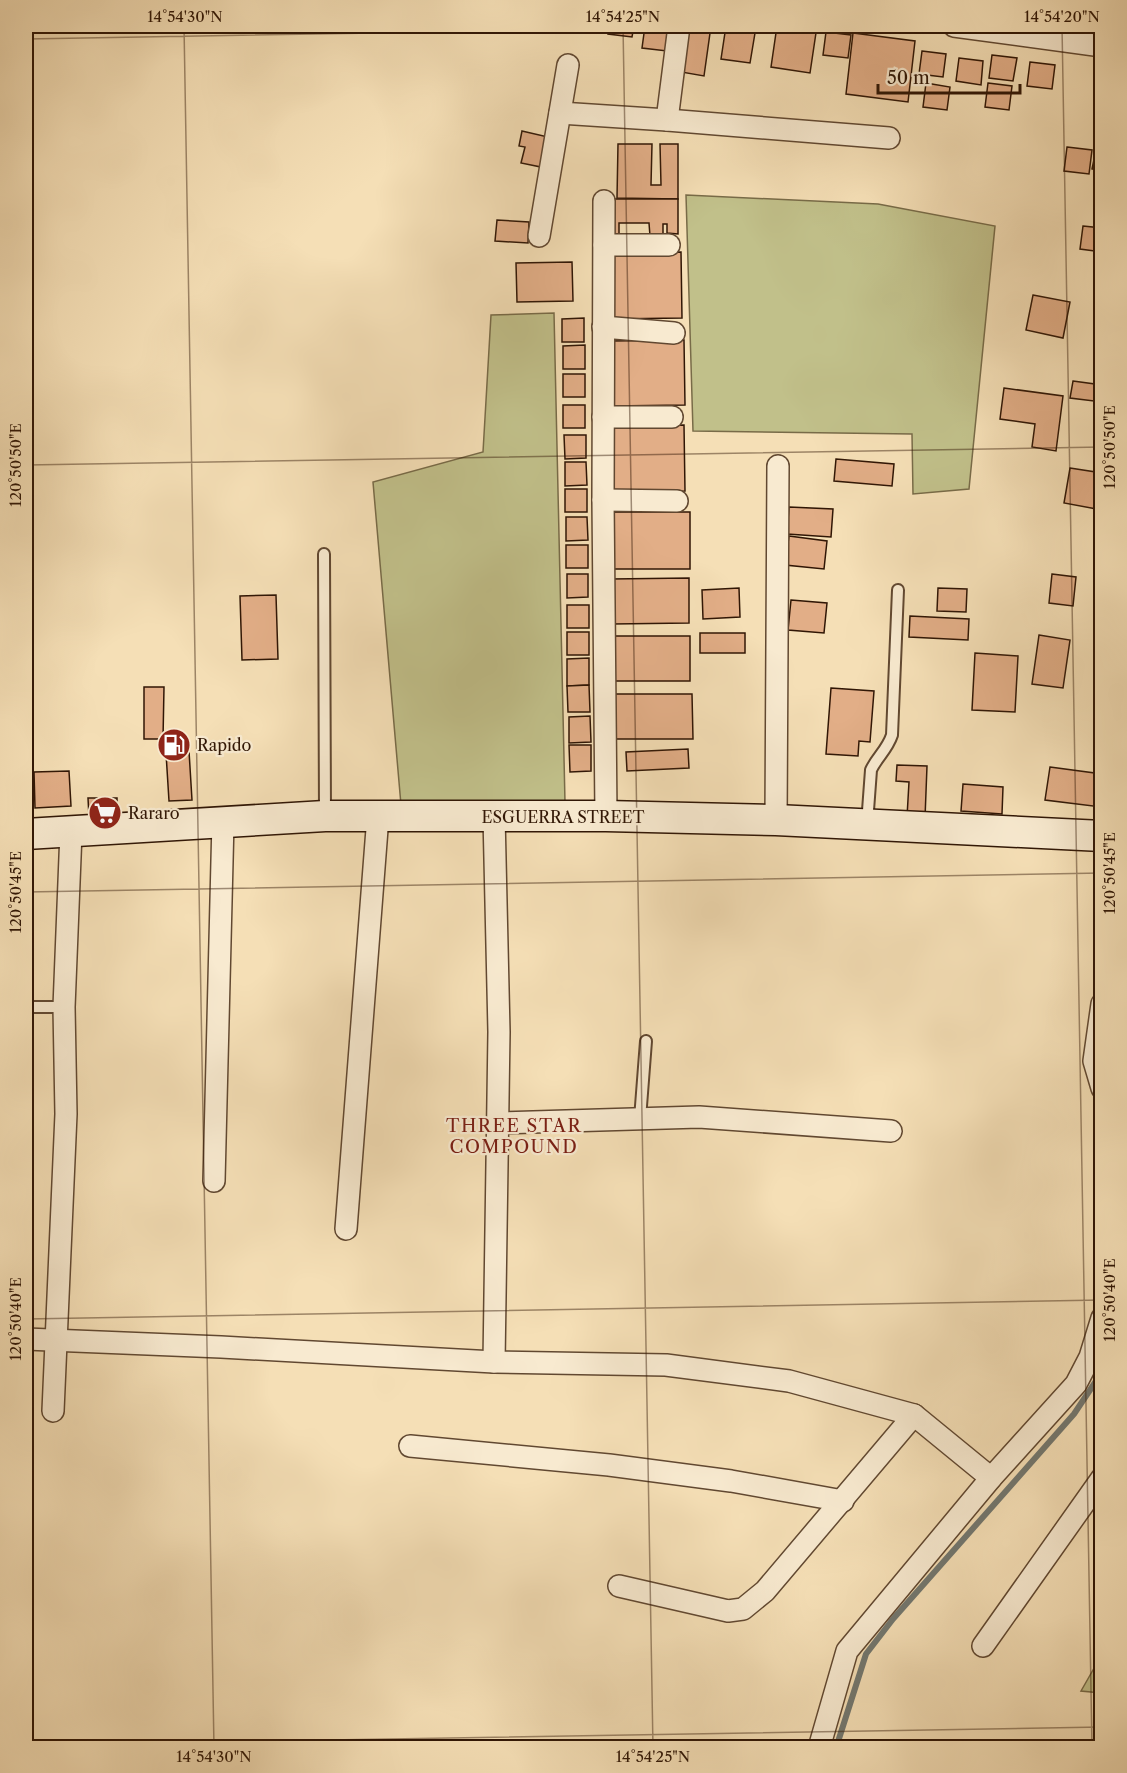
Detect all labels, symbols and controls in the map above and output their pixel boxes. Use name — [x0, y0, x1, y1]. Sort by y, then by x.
text: 14°54'30"N — [147, 7, 223, 26]
text: 14°54'25"N — [586, 7, 660, 26]
text: 14°54'20"N — [1024, 7, 1100, 26]
scale bar — [878, 57, 1020, 95]
text: 50 m — [887, 67, 930, 89]
text: 120°50'50"E — [1100, 405, 1119, 489]
text: 120°50'50"E — [6, 423, 25, 507]
fuel station icon: Rapido — [156, 727, 192, 763]
place label: Rapido — [197, 735, 252, 755]
supermarket icon: Rararo — [87, 795, 123, 831]
place label: Rararo — [128, 803, 180, 823]
street label: ESGUERRA STREET — [481, 807, 645, 827]
text: 120°50'45"E — [1100, 832, 1119, 914]
text: 120°50'45"E — [6, 851, 25, 933]
district label: THREE STAR COMPOUND — [446, 1115, 582, 1158]
text: 120°50'40"E — [1100, 1258, 1119, 1342]
text: 120°50'40"E — [6, 1277, 25, 1361]
text: 14°54'30"N — [176, 1747, 252, 1766]
text: 14°54'25"N — [616, 1747, 690, 1766]

